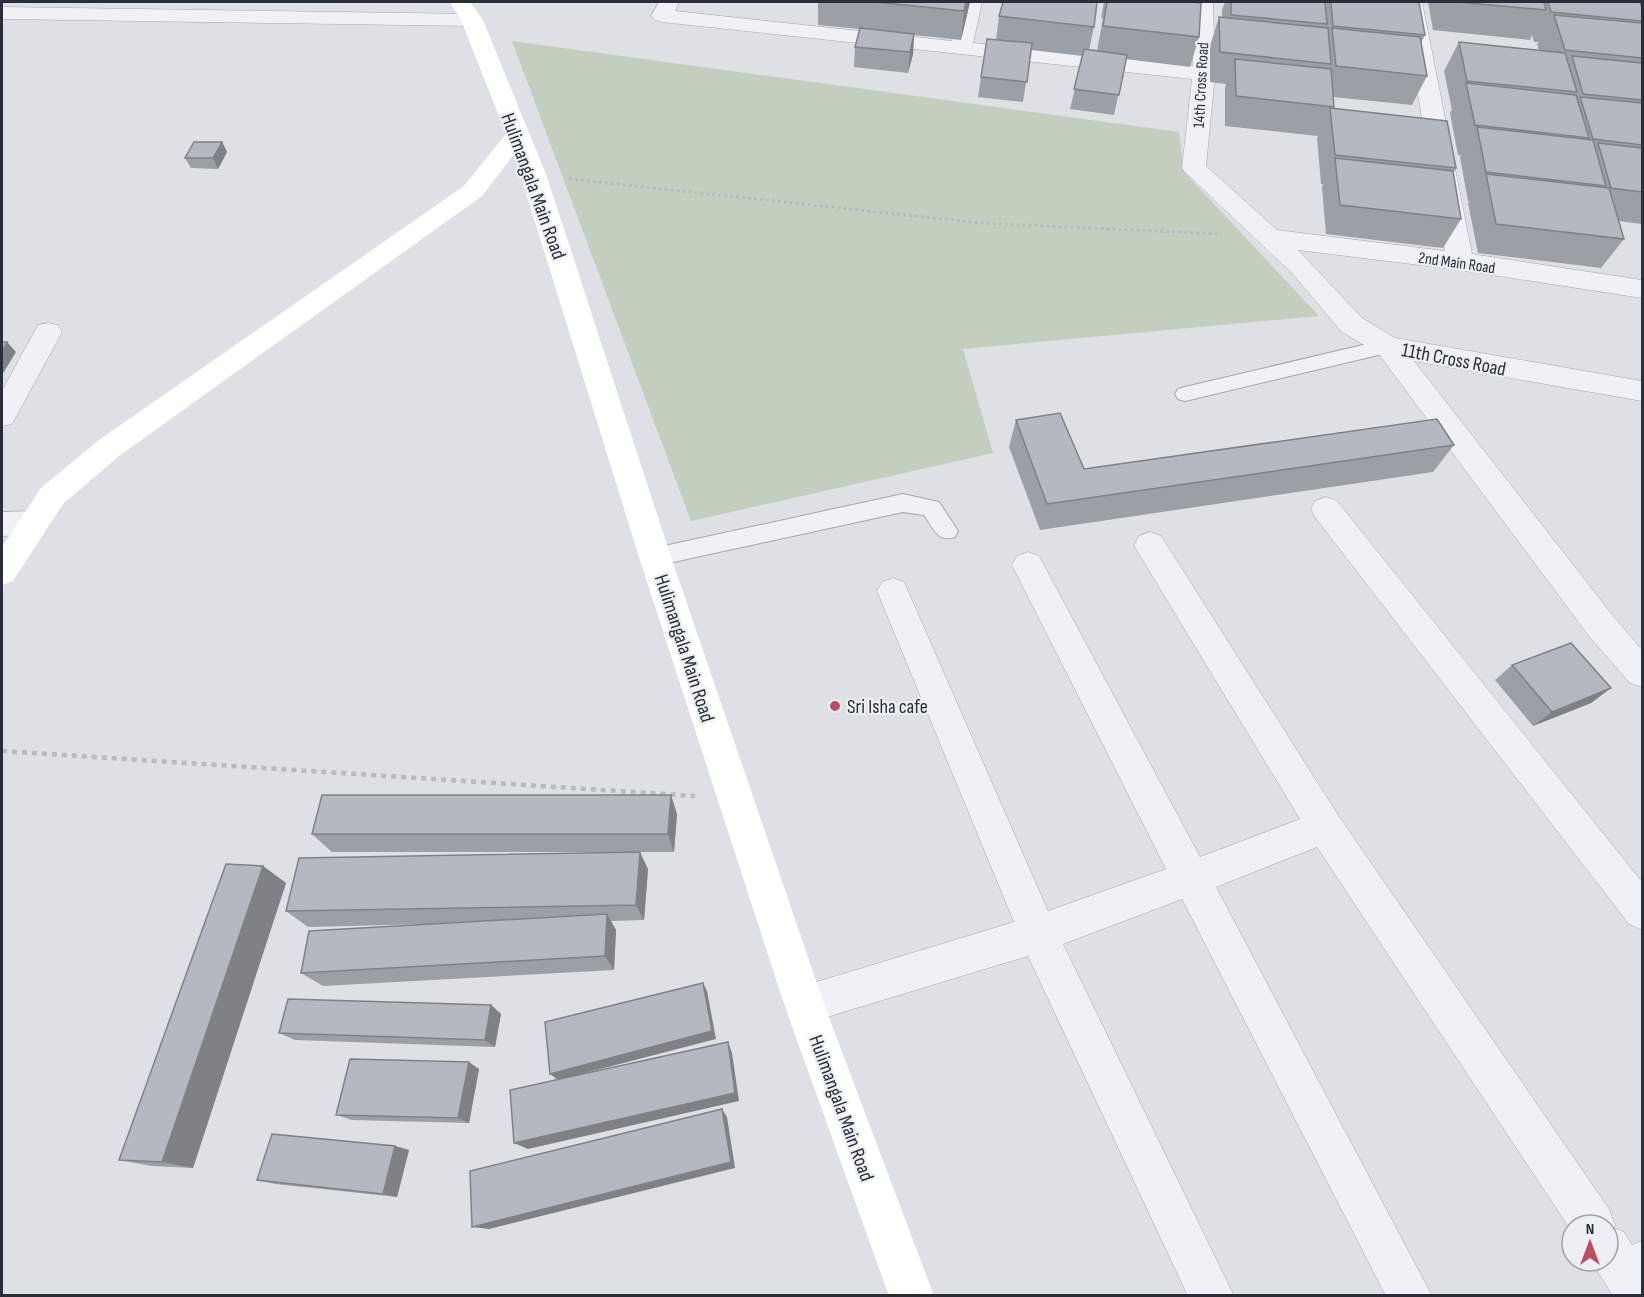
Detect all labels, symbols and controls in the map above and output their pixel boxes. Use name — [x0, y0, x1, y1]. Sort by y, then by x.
street label: 14th Cross Road — [1190, 42, 1213, 128]
street label: Hulimangala Main Road — [495, 110, 571, 263]
street label: 2nd Main Road — [1417, 249, 1496, 278]
street label: 11th Cross Road — [1400, 338, 1508, 382]
street label: Hulimangala Main Road — [649, 571, 719, 725]
place label: Sri Isha cafe — [847, 695, 928, 719]
marker: Sri Isha cafe — [828, 699, 842, 713]
street label: Hulimangala Main Road — [803, 1032, 879, 1185]
north arrow — [1560, 1213, 1620, 1273]
text: N — [1586, 1220, 1594, 1239]

